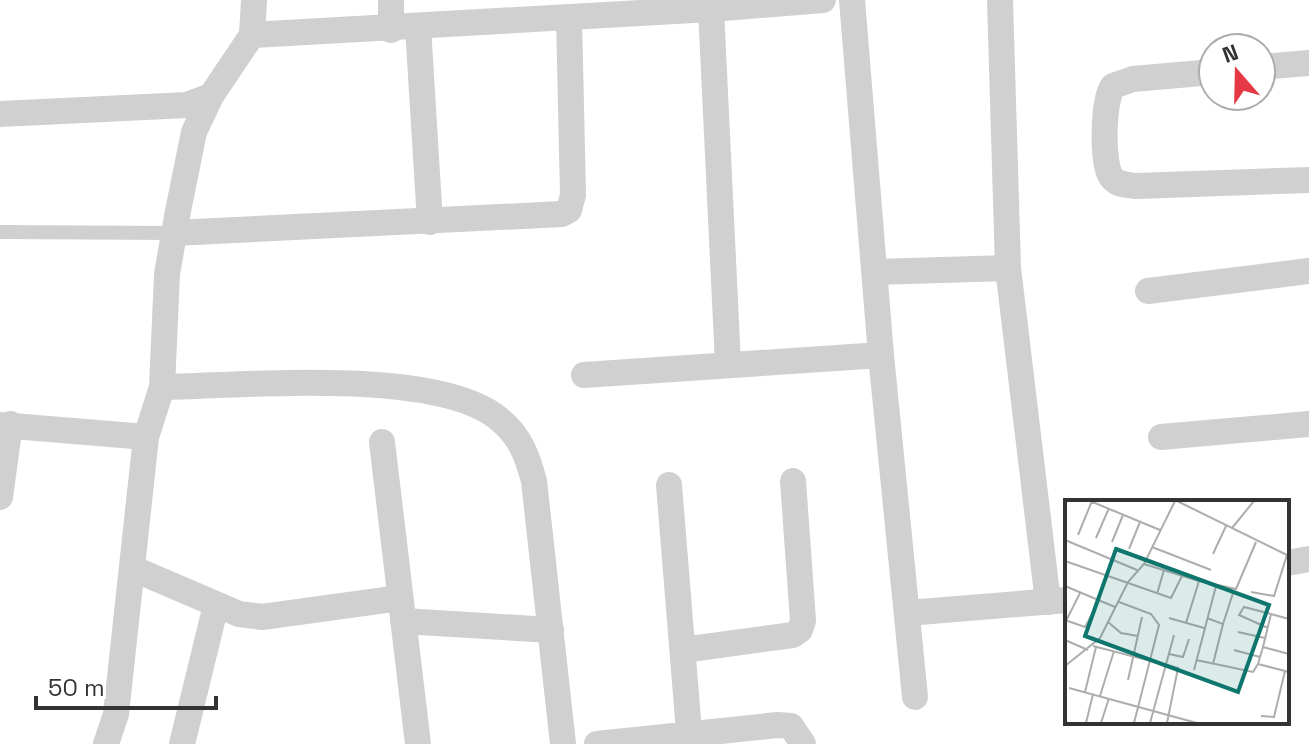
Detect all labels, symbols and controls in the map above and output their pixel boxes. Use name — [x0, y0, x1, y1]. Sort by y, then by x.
north arrow — [1197, 32, 1277, 112]
text: N — [1218, 38, 1242, 69]
inset map — [1065, 500, 1289, 724]
scale bar — [36, 660, 216, 710]
text: 50 m — [48, 672, 105, 703]

